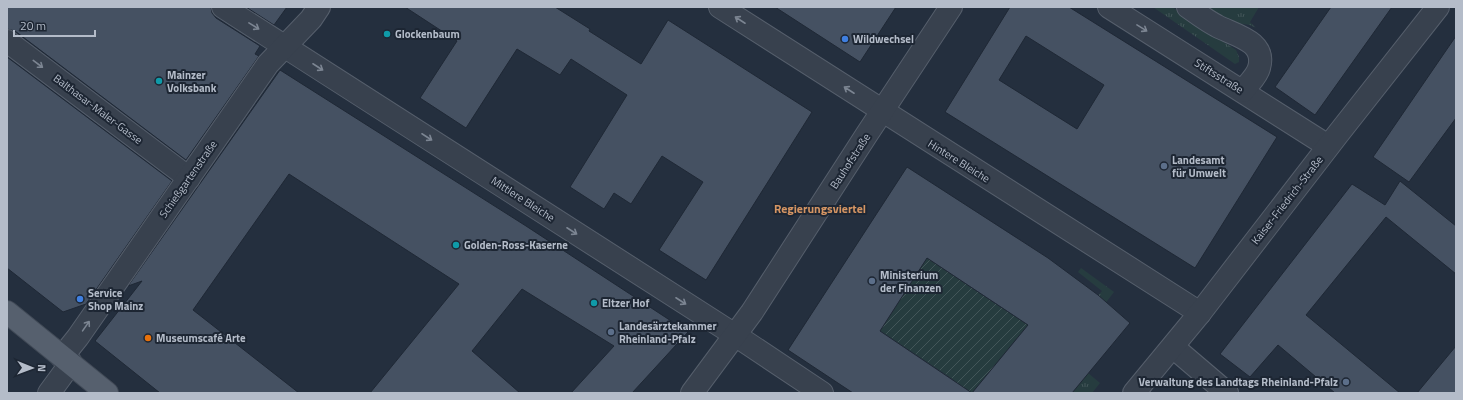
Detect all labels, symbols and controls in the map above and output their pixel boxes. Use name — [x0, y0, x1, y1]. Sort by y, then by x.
scale bar — [14, 12, 95, 38]
text: 20 m — [20, 16, 46, 35]
one-way arrow — [735, 16, 746, 24]
one-way arrow — [249, 22, 260, 31]
one-way arrow — [1136, 24, 1148, 32]
place label: Glockenbaum — [395, 26, 460, 42]
marker: Glockenbaum — [382, 29, 392, 39]
place label: Wildwechsel — [853, 31, 914, 47]
marker: Wildwechsel — [840, 34, 850, 44]
street label: Stiftsstraße — [1191, 55, 1247, 98]
one-way arrow — [33, 60, 44, 68]
one-way arrow — [312, 63, 324, 71]
place label: Mainzer Volksbank — [167, 67, 217, 96]
street label: Balthasar-Maler-Gasse — [50, 70, 146, 148]
marker: Mainzer Volksbank — [154, 76, 164, 86]
one-way arrow — [844, 86, 855, 94]
street label: Bauhofstraße — [826, 130, 874, 192]
one-way arrow — [422, 133, 433, 141]
street label: Hintere Bleiche — [925, 136, 993, 187]
street label: Schießgartenstraße — [155, 137, 221, 221]
place label: Landesamt für Umwelt — [1172, 152, 1226, 181]
street label: Kaiser-Friedrich-Straße — [1247, 152, 1327, 248]
marker: Landesamt für Umwelt — [1159, 161, 1169, 171]
street label: Mittlere Bleiche — [488, 172, 558, 226]
district label: Regierungsviertel — [774, 199, 866, 218]
one-way arrow — [566, 227, 578, 235]
place label: Golden-Ross-Kaserne — [464, 237, 568, 253]
marker: Golden-Ross-Kaserne — [451, 240, 461, 250]
place label: Ministerium der Finanzen — [880, 267, 941, 296]
marker: Ministerium der Finanzen — [867, 276, 877, 286]
place label: Service Shop Mainz — [88, 285, 143, 314]
marker: Service Shop Mainz — [75, 294, 85, 304]
place label: Eltzer Hof — [602, 295, 649, 311]
one-way arrow — [675, 297, 686, 305]
marker: Eltzer Hof — [589, 298, 599, 308]
place label: Landesärztekammer Rheinland-Pfalz — [619, 318, 717, 347]
one-way arrow — [82, 320, 90, 331]
marker: Landesärztekammer Rheinland-Pfalz — [606, 327, 616, 337]
place label: Museumscafé Arte — [156, 330, 246, 346]
marker: Museumscafé Arte — [143, 333, 153, 343]
north arrow — [12, 348, 52, 388]
text: N — [34, 364, 50, 372]
place label: Verwaltung des Landtags Rheinland-Pfalz — [1139, 374, 1338, 390]
marker: Verwaltung des Landtags Rheinland-Pfalz — [1341, 377, 1351, 387]

